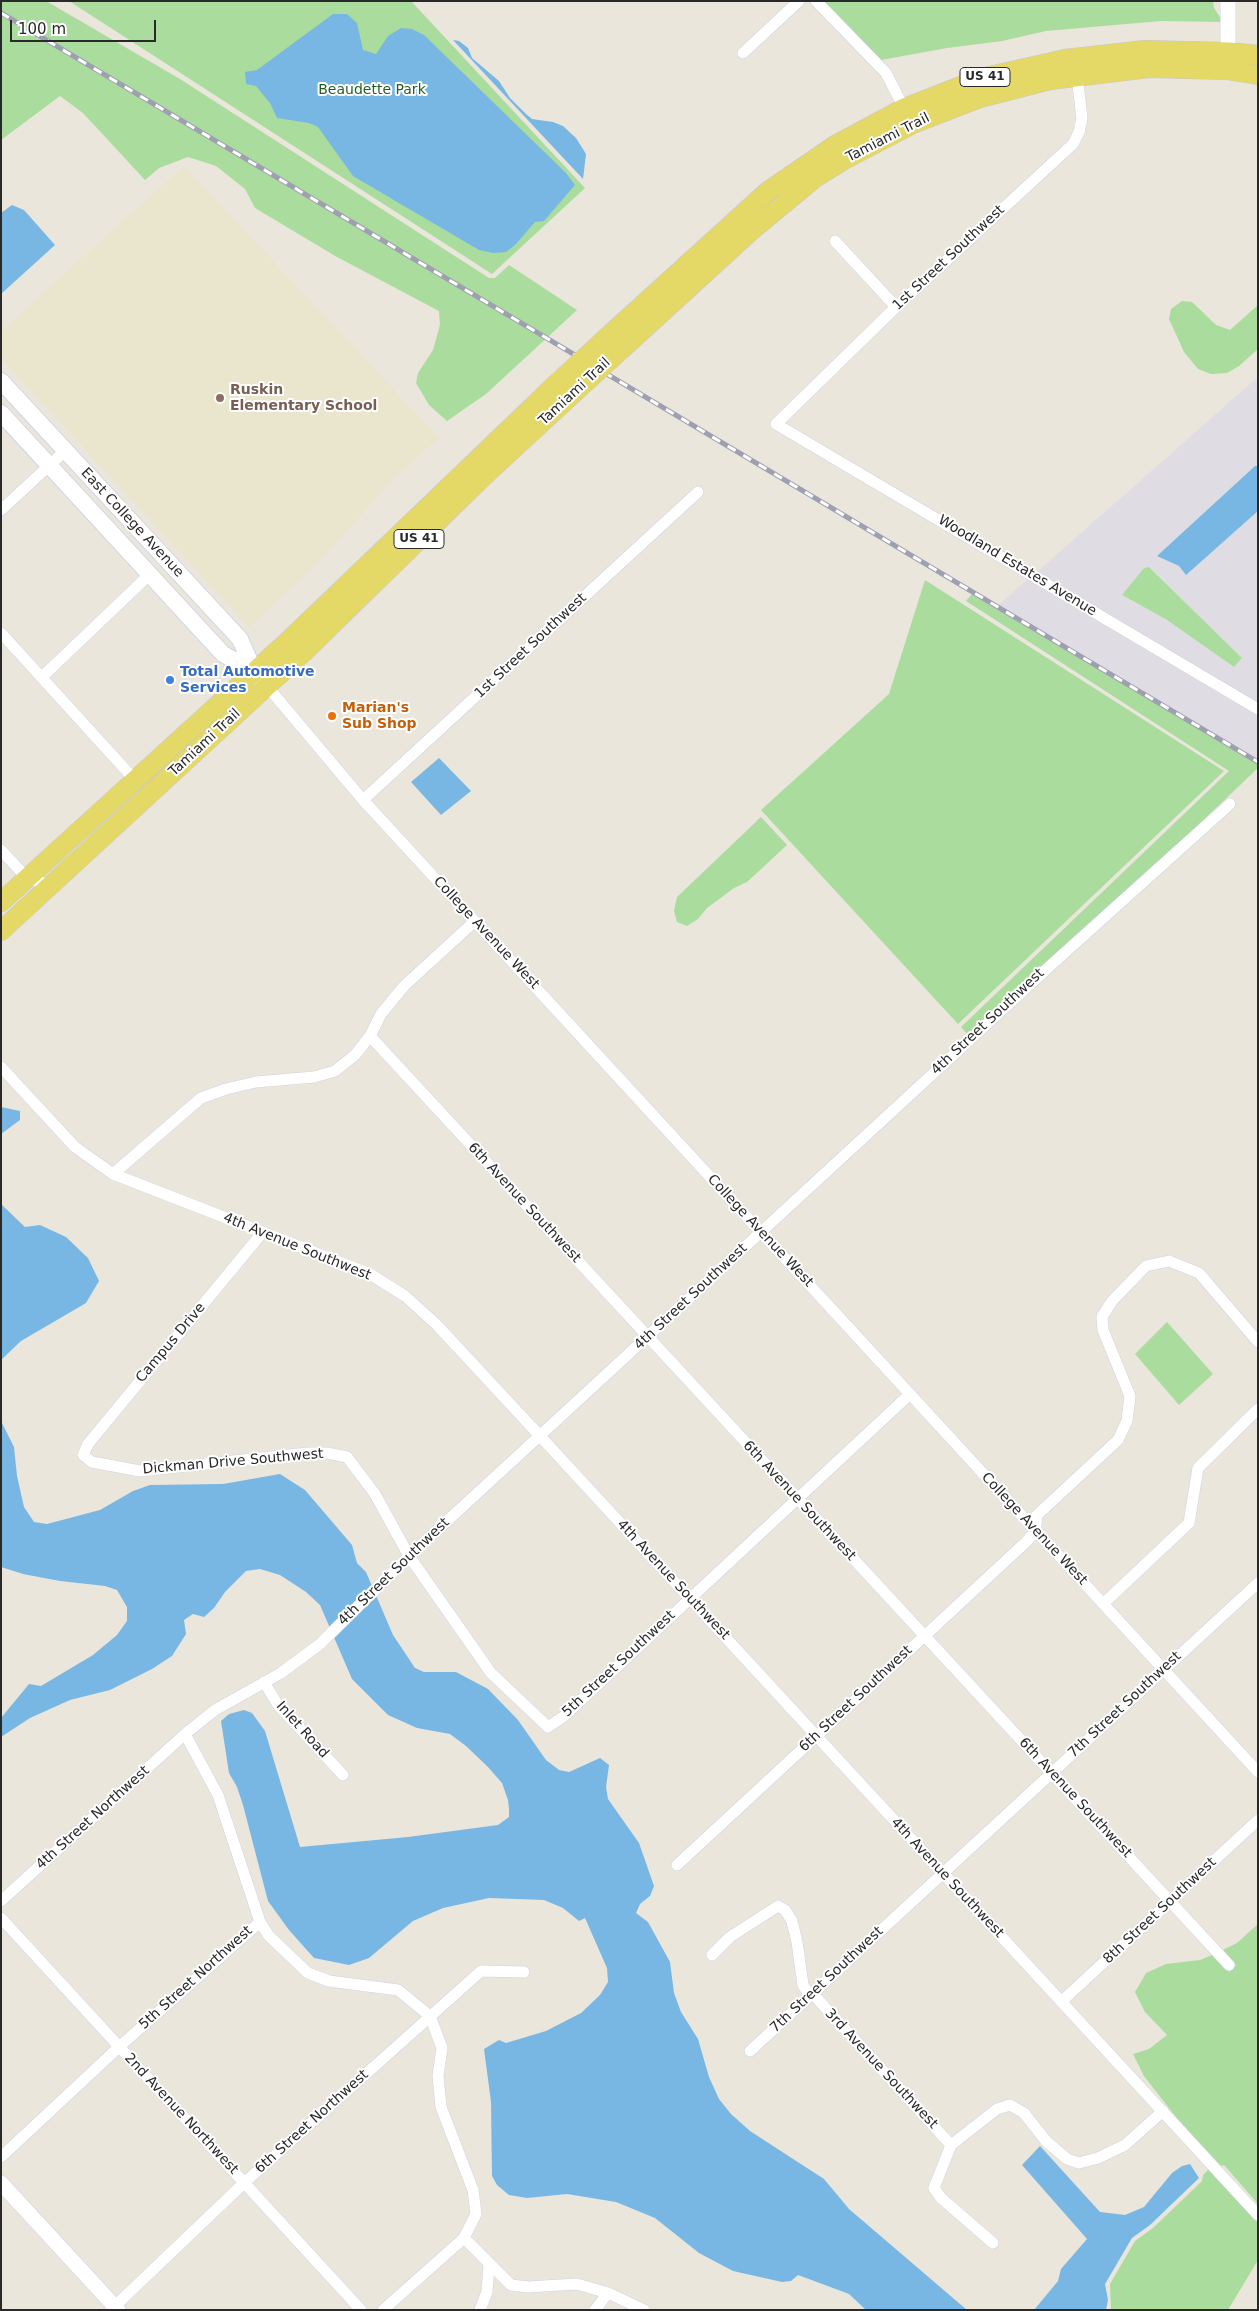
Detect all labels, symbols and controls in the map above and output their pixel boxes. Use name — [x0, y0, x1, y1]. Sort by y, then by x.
scale bar — [12, 10, 159, 42]
text: 100 m — [18, 20, 66, 38]
road number: US 41 — [960, 68, 1010, 86]
park label: Beaudette Park — [318, 82, 426, 98]
street label: Tamiami Trail — [843, 110, 933, 166]
street label: 1st Street Southwest — [890, 202, 1008, 314]
street label: Tamiami Trail — [536, 355, 614, 429]
place label: Ruskin Elementary School — [230, 382, 377, 414]
marker: Ruskin Elementary School — [214, 392, 226, 404]
street label: East College Avenue — [77, 465, 187, 581]
street label: Woodland Estates Avenue — [935, 512, 1099, 620]
road number: US 41 — [394, 530, 444, 548]
street label: 1st Street Southwest — [472, 590, 590, 702]
place label: Total Automotive Services — [180, 664, 315, 696]
marker: Total Automotive Services — [164, 674, 176, 686]
place label: Marian's Sub Shop — [342, 700, 417, 732]
street label: Tamiami Trail — [166, 706, 244, 780]
marker: Marian's Sub Shop — [326, 710, 338, 722]
street label: College Avenue West — [430, 873, 542, 993]
street label: 4th Street Southwest — [928, 965, 1048, 1079]
street label: 6th Avenue Southwest — [464, 1140, 584, 1266]
street label: College Avenue West — [704, 1171, 816, 1291]
street label: 4th Avenue Southwest — [221, 1210, 373, 1284]
street label: 4th Street Southwest — [631, 1240, 751, 1354]
street label: Campus Drive — [133, 1300, 209, 1386]
street label: 6th Avenue Southwest — [739, 1438, 859, 1564]
street label: Dickman Drive Southwest — [142, 1446, 324, 1478]
street label: College Avenue West — [978, 1469, 1090, 1589]
street label: 4th Street Southwest — [335, 1514, 453, 1630]
street label: 4th Avenue Southwest — [613, 1517, 733, 1643]
street label: 5th Street Southwest — [559, 1607, 679, 1721]
street label: 6th Street Southwest — [796, 1642, 916, 1756]
street label: 7th Street Southwest — [1065, 1648, 1185, 1762]
street label: Inlet Road — [272, 1698, 332, 1762]
street label: 6th Avenue Southwest — [1015, 1735, 1135, 1861]
street label: 4th Street Northwest — [33, 1763, 153, 1873]
street label: 4th Avenue Southwest — [887, 1815, 1007, 1941]
street label: 8th Street Southwest — [1100, 1854, 1220, 1968]
street label: 5th Street Northwest — [136, 1923, 256, 2033]
street label: 7th Street Southwest — [767, 1923, 887, 2037]
street label: 3rd Avenue Southwest — [821, 2006, 941, 2132]
street label: 2nd Avenue Northwest — [120, 2050, 242, 2178]
street label: 6th Street Northwest — [252, 2067, 372, 2177]

